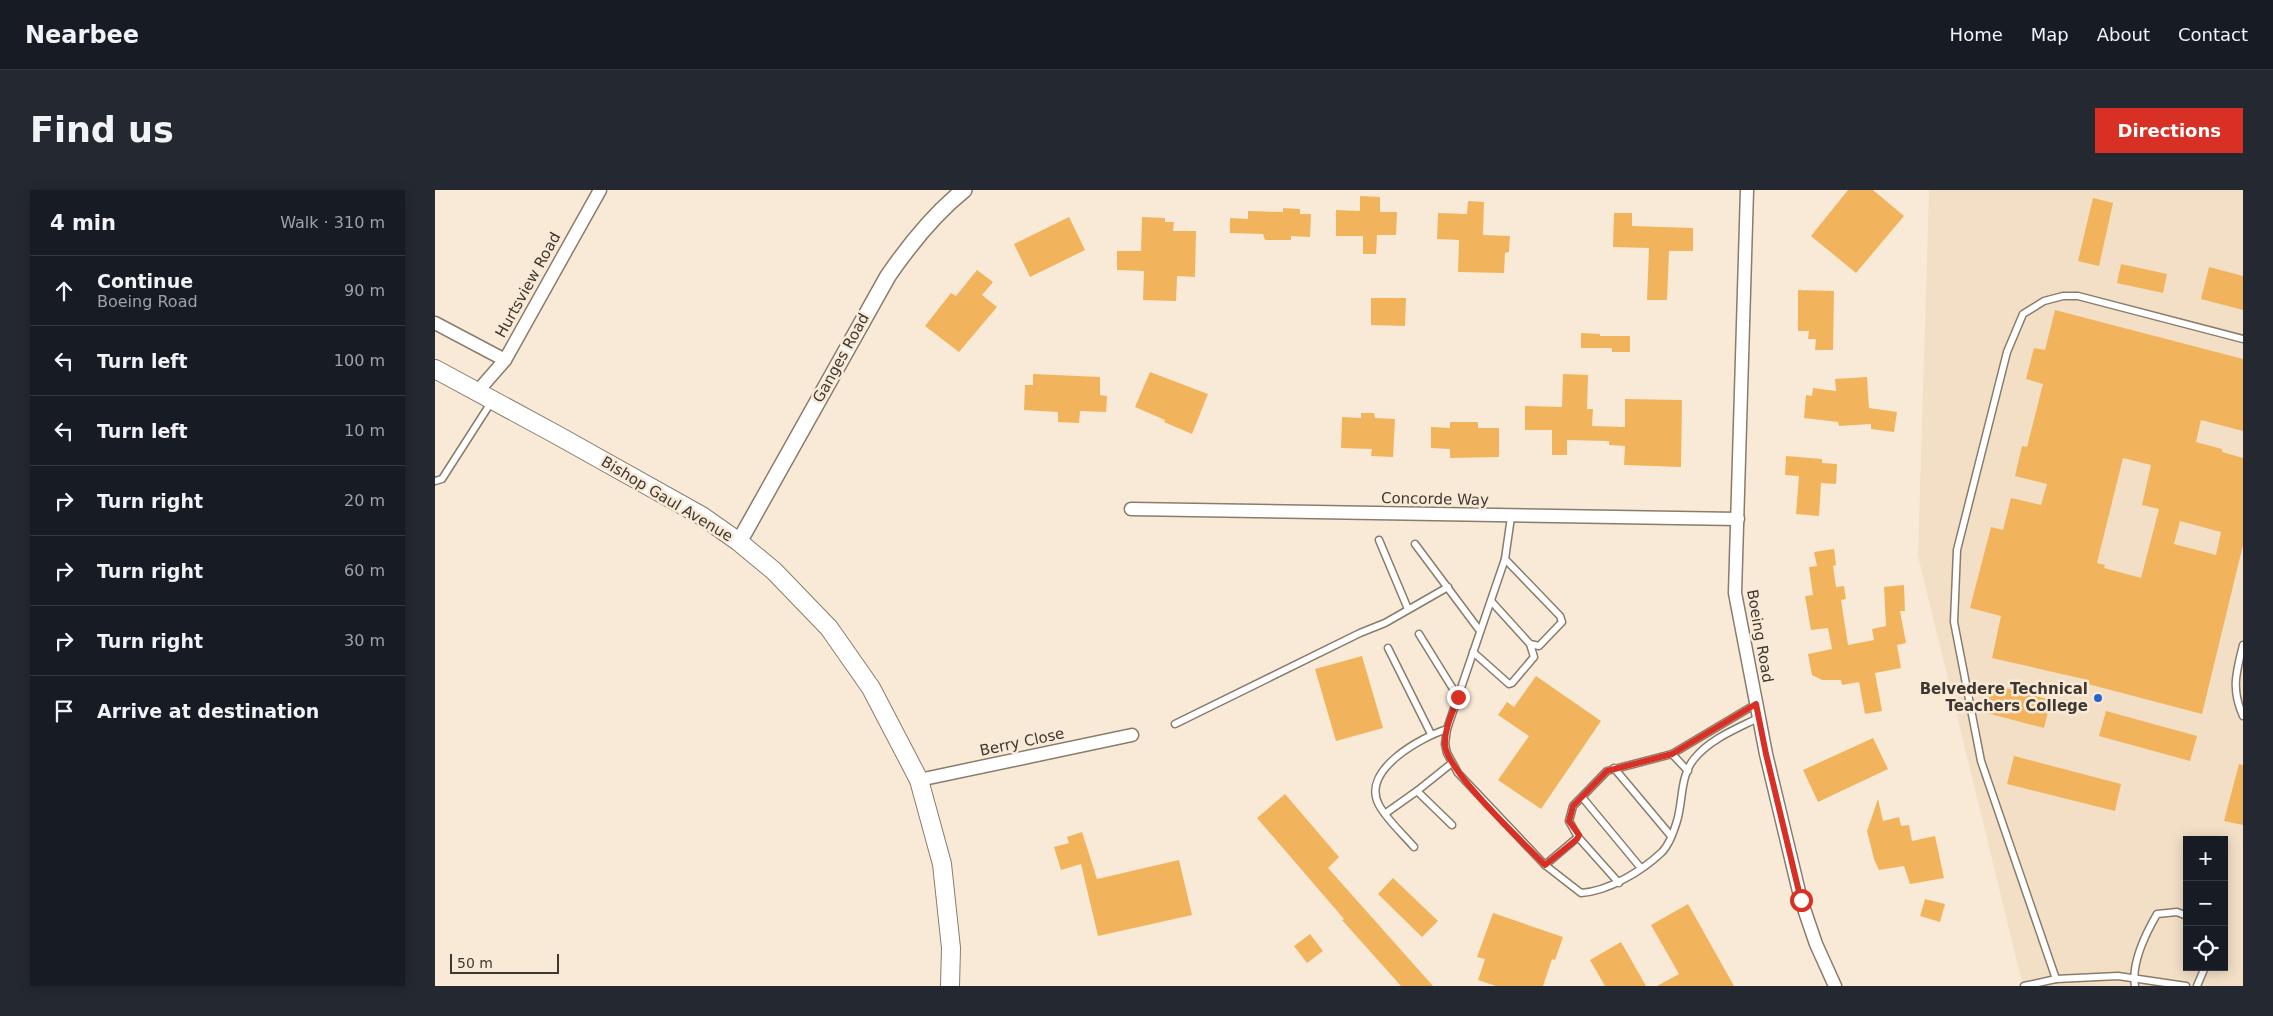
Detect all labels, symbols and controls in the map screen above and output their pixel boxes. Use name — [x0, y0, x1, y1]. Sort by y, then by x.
text: Nearbee — [25, 21, 139, 49]
text: Home — [1950, 24, 2003, 45]
text: Map — [2031, 24, 2069, 45]
text: About — [2097, 24, 2150, 45]
text: Contact — [2178, 24, 2248, 45]
button: Directions — [2095, 108, 2243, 153]
text: Find us — [30, 110, 174, 150]
text: 4 min — [50, 211, 116, 235]
text: Walk · 310 m — [280, 213, 385, 232]
street label: Hurtsview Road — [492, 229, 564, 341]
text: Continue — [97, 270, 193, 292]
icon: ahead — [50, 277, 78, 305]
text: 90 m — [344, 281, 385, 300]
text: Boeing Road — [97, 292, 198, 311]
street label: Ganges Road — [809, 310, 873, 406]
icon: left — [50, 347, 78, 375]
text: Turn left — [97, 350, 188, 372]
text: 100 m — [334, 351, 385, 370]
icon: left — [50, 417, 78, 445]
text: Turn left — [97, 420, 188, 442]
text: 10 m — [344, 421, 385, 440]
street label: Bishop Gaul Avenue — [598, 453, 736, 545]
icon: right — [50, 487, 78, 515]
street label: Concorde Way — [1381, 489, 1489, 509]
text: Turn right — [97, 490, 203, 512]
text: 20 m — [344, 491, 385, 510]
icon: right — [50, 557, 78, 585]
text: Turn right — [97, 560, 203, 582]
text: 60 m — [344, 561, 385, 580]
street label: Boeing Road — [1743, 588, 1777, 684]
icon: right — [50, 627, 78, 655]
text: Turn right — [97, 630, 203, 652]
text: 30 m — [344, 631, 385, 650]
place label: Belvedere Technical Teachers College — [1920, 680, 2088, 715]
route end — [1447, 686, 1470, 709]
marker: Belvedere Technical Teachers College — [2092, 692, 2104, 704]
icon: arrive — [50, 697, 78, 725]
text: Arrive at destination — [97, 700, 319, 722]
street label: Berry Close — [978, 724, 1066, 760]
map controls — [2183, 836, 2228, 971]
button: + — [2183, 836, 2228, 881]
button: − — [2183, 881, 2228, 926]
route start — [1790, 889, 1813, 912]
button: locate — [2183, 926, 2228, 971]
scale bar — [450, 951, 559, 974]
text: 50 m — [457, 955, 493, 971]

